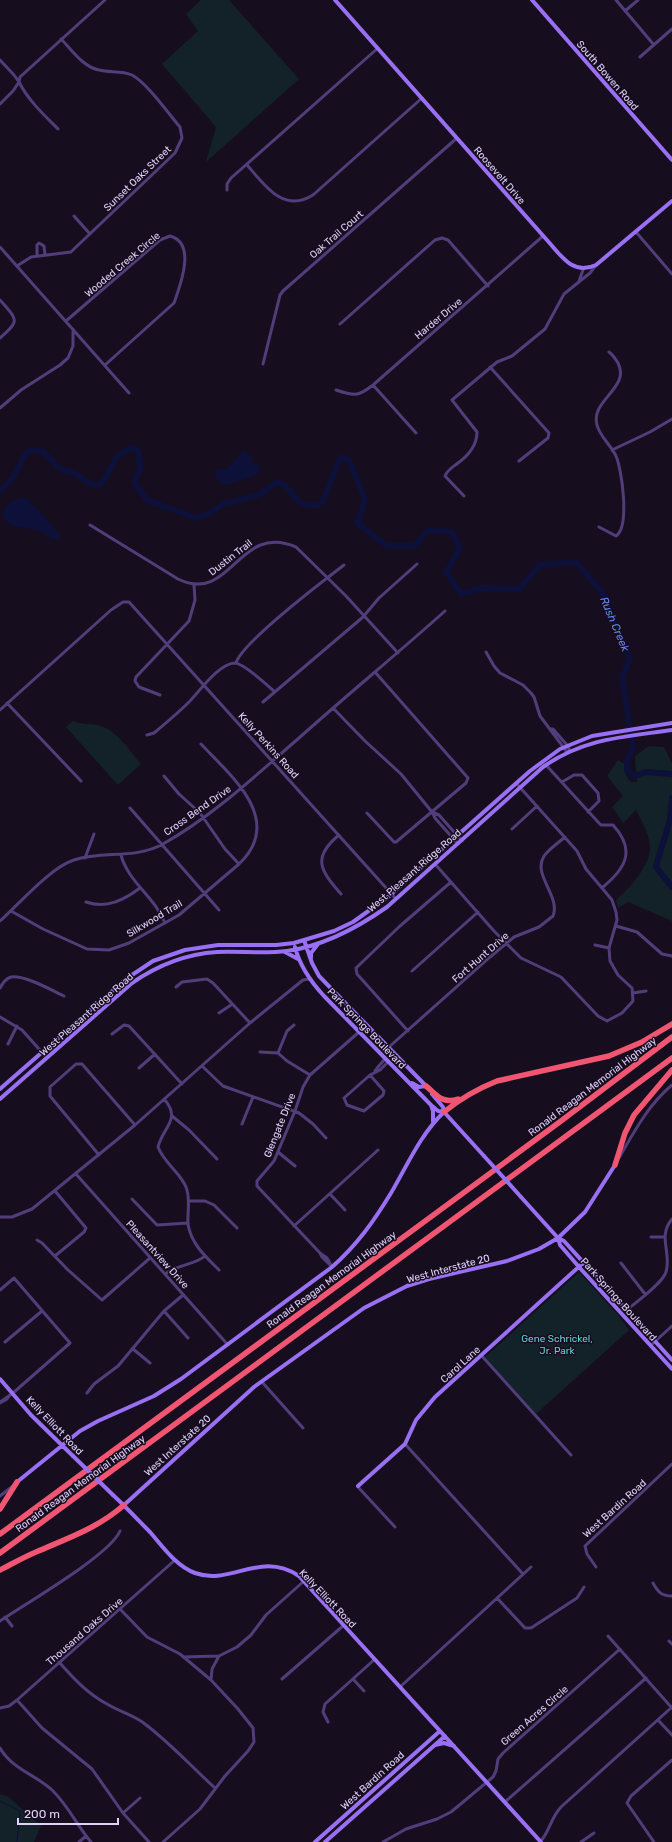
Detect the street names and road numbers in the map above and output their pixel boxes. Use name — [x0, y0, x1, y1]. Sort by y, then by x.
street label: South Bowen Road — [574, 38, 641, 113]
street label: Sunset Oaks Street — [101, 143, 174, 214]
street label: Roosevelt Drive — [471, 144, 528, 207]
street label: Oak Trail Court — [307, 208, 366, 261]
street label: Wooded Creek Circle — [83, 229, 163, 300]
street label: Harder Drive — [413, 295, 465, 342]
street label: Dustin Trail — [207, 537, 255, 578]
street label: Kelly Perkins Road — [236, 710, 301, 781]
street label: Cross Bend Drive — [162, 783, 234, 839]
street label: West Pleasant Ridge Road — [365, 827, 464, 915]
street label: Silkwood Trail — [125, 898, 185, 940]
street label: Fort Hunt Drive — [450, 930, 512, 986]
street label: West Pleasant Ridge Road — [37, 971, 136, 1059]
street label: Park Springs Boulevard — [324, 986, 408, 1072]
street label: Ronald Reagan Memorial Highway — [526, 1034, 659, 1139]
street label: Glengate Drive — [262, 1091, 298, 1159]
street label: Pleasantview Drive — [123, 1218, 191, 1292]
street label: Ronald Reagan Memorial Highway — [264, 1228, 399, 1331]
street label: West Interstate 20 — [405, 1252, 491, 1286]
street label: Park Springs Boulevard — [578, 1256, 659, 1344]
street label: Carol Lane — [438, 1344, 483, 1386]
street label: Kelly Elliott Road — [23, 1394, 85, 1458]
street label: West Interstate 20 — [142, 1413, 213, 1479]
street label: Ronald Reagan Memorial Highway — [13, 1432, 148, 1535]
street label: West Bardin Road — [580, 1477, 649, 1540]
street label: Kelly Elliott Road — [296, 1567, 358, 1631]
street label: Thousand Oaks Drive — [44, 1595, 126, 1668]
street label: Green Acres Circle — [499, 1683, 571, 1748]
street label: West Bardin Road — [338, 1749, 407, 1812]

